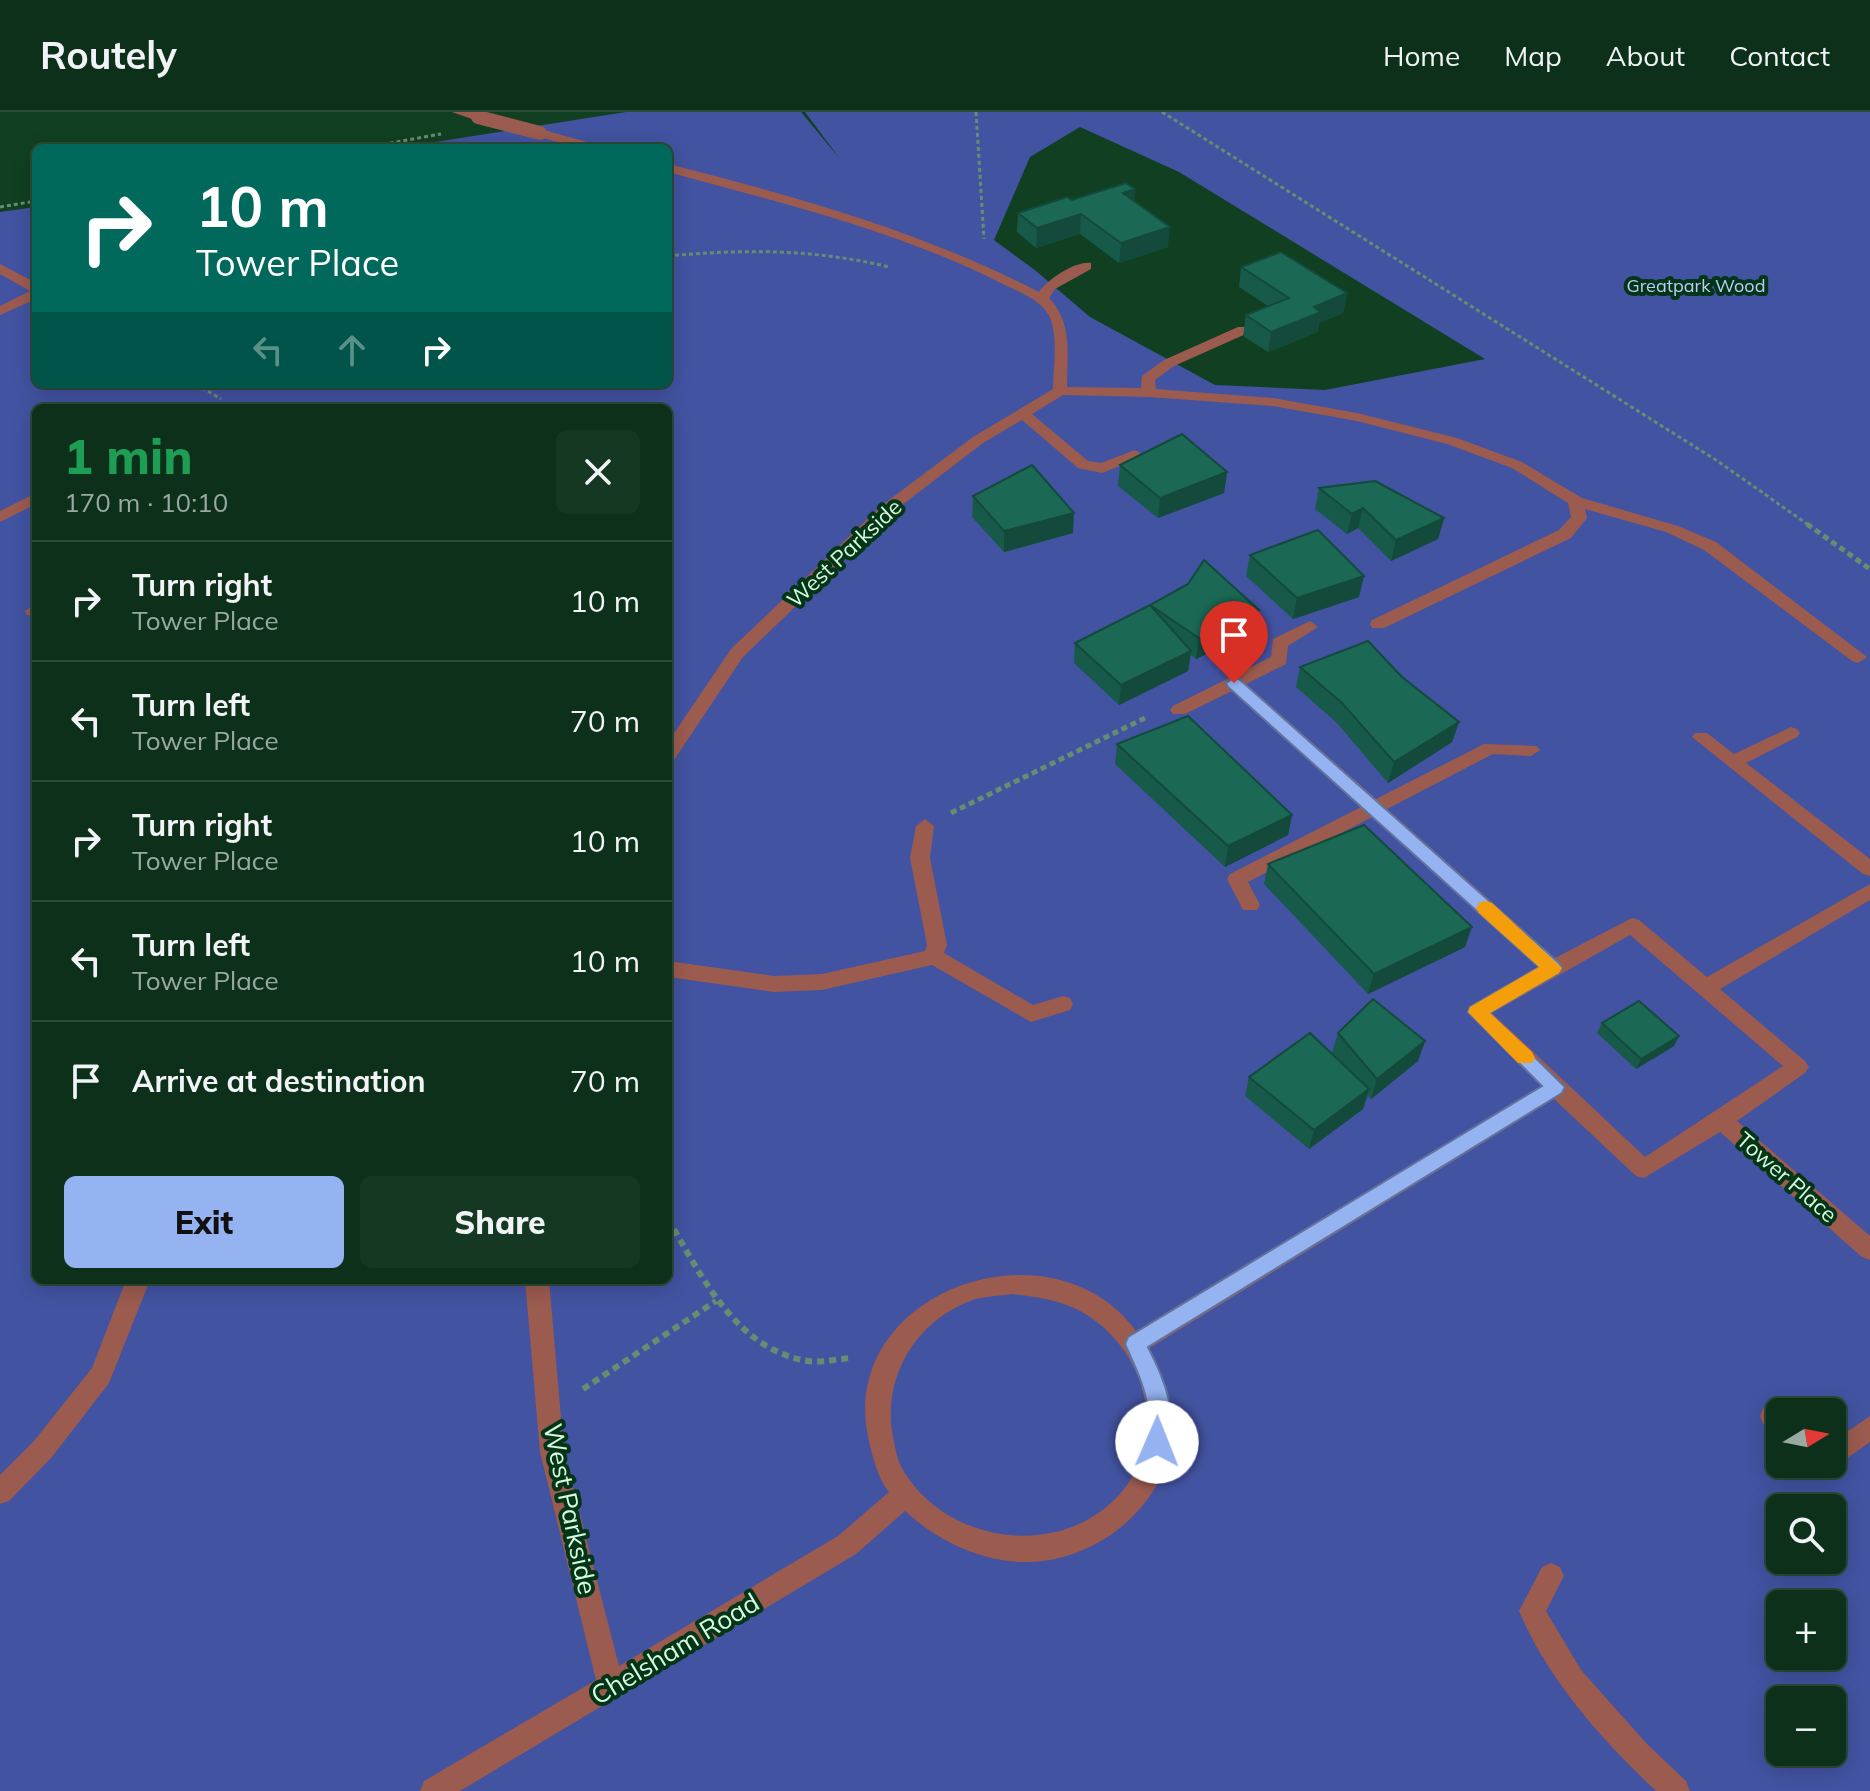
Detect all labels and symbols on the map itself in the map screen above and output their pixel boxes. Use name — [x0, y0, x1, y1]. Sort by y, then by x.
park label: Greatpark Wood — [1627, 274, 1765, 297]
street label: West Parkside — [781, 493, 907, 613]
pin — [1200, 601, 1268, 683]
street label: Tower Place — [1731, 1126, 1843, 1228]
north arrow — [1766, 1398, 1846, 1478]
position arrow — [1115, 1400, 1199, 1484]
street label: West Parkside — [536, 1421, 605, 1597]
street label: Chelsham Road — [585, 1585, 765, 1712]

